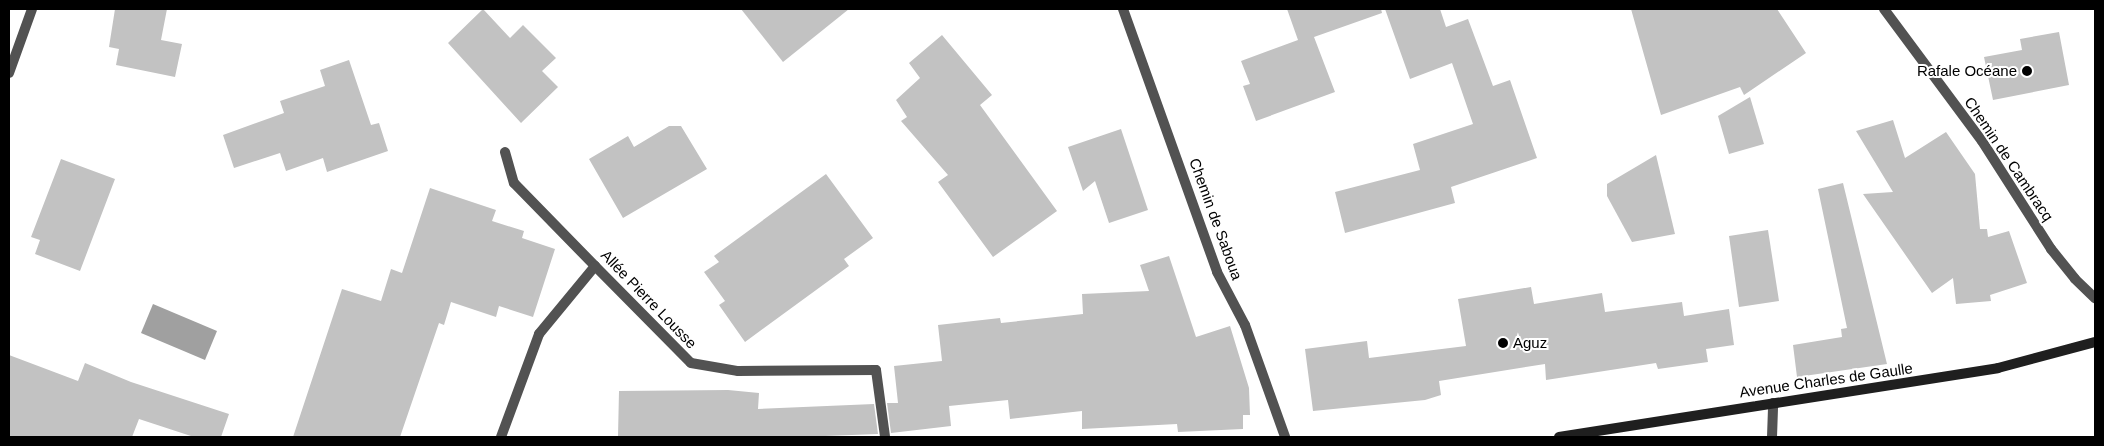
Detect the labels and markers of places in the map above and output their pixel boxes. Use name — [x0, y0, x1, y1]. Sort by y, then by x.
place label: Rafale Océane — [1917, 62, 2017, 80]
marker: Rafale Océane — [2021, 65, 2033, 77]
place label: Aguz — [1513, 334, 1547, 352]
marker: Aguz — [1497, 337, 1509, 349]

